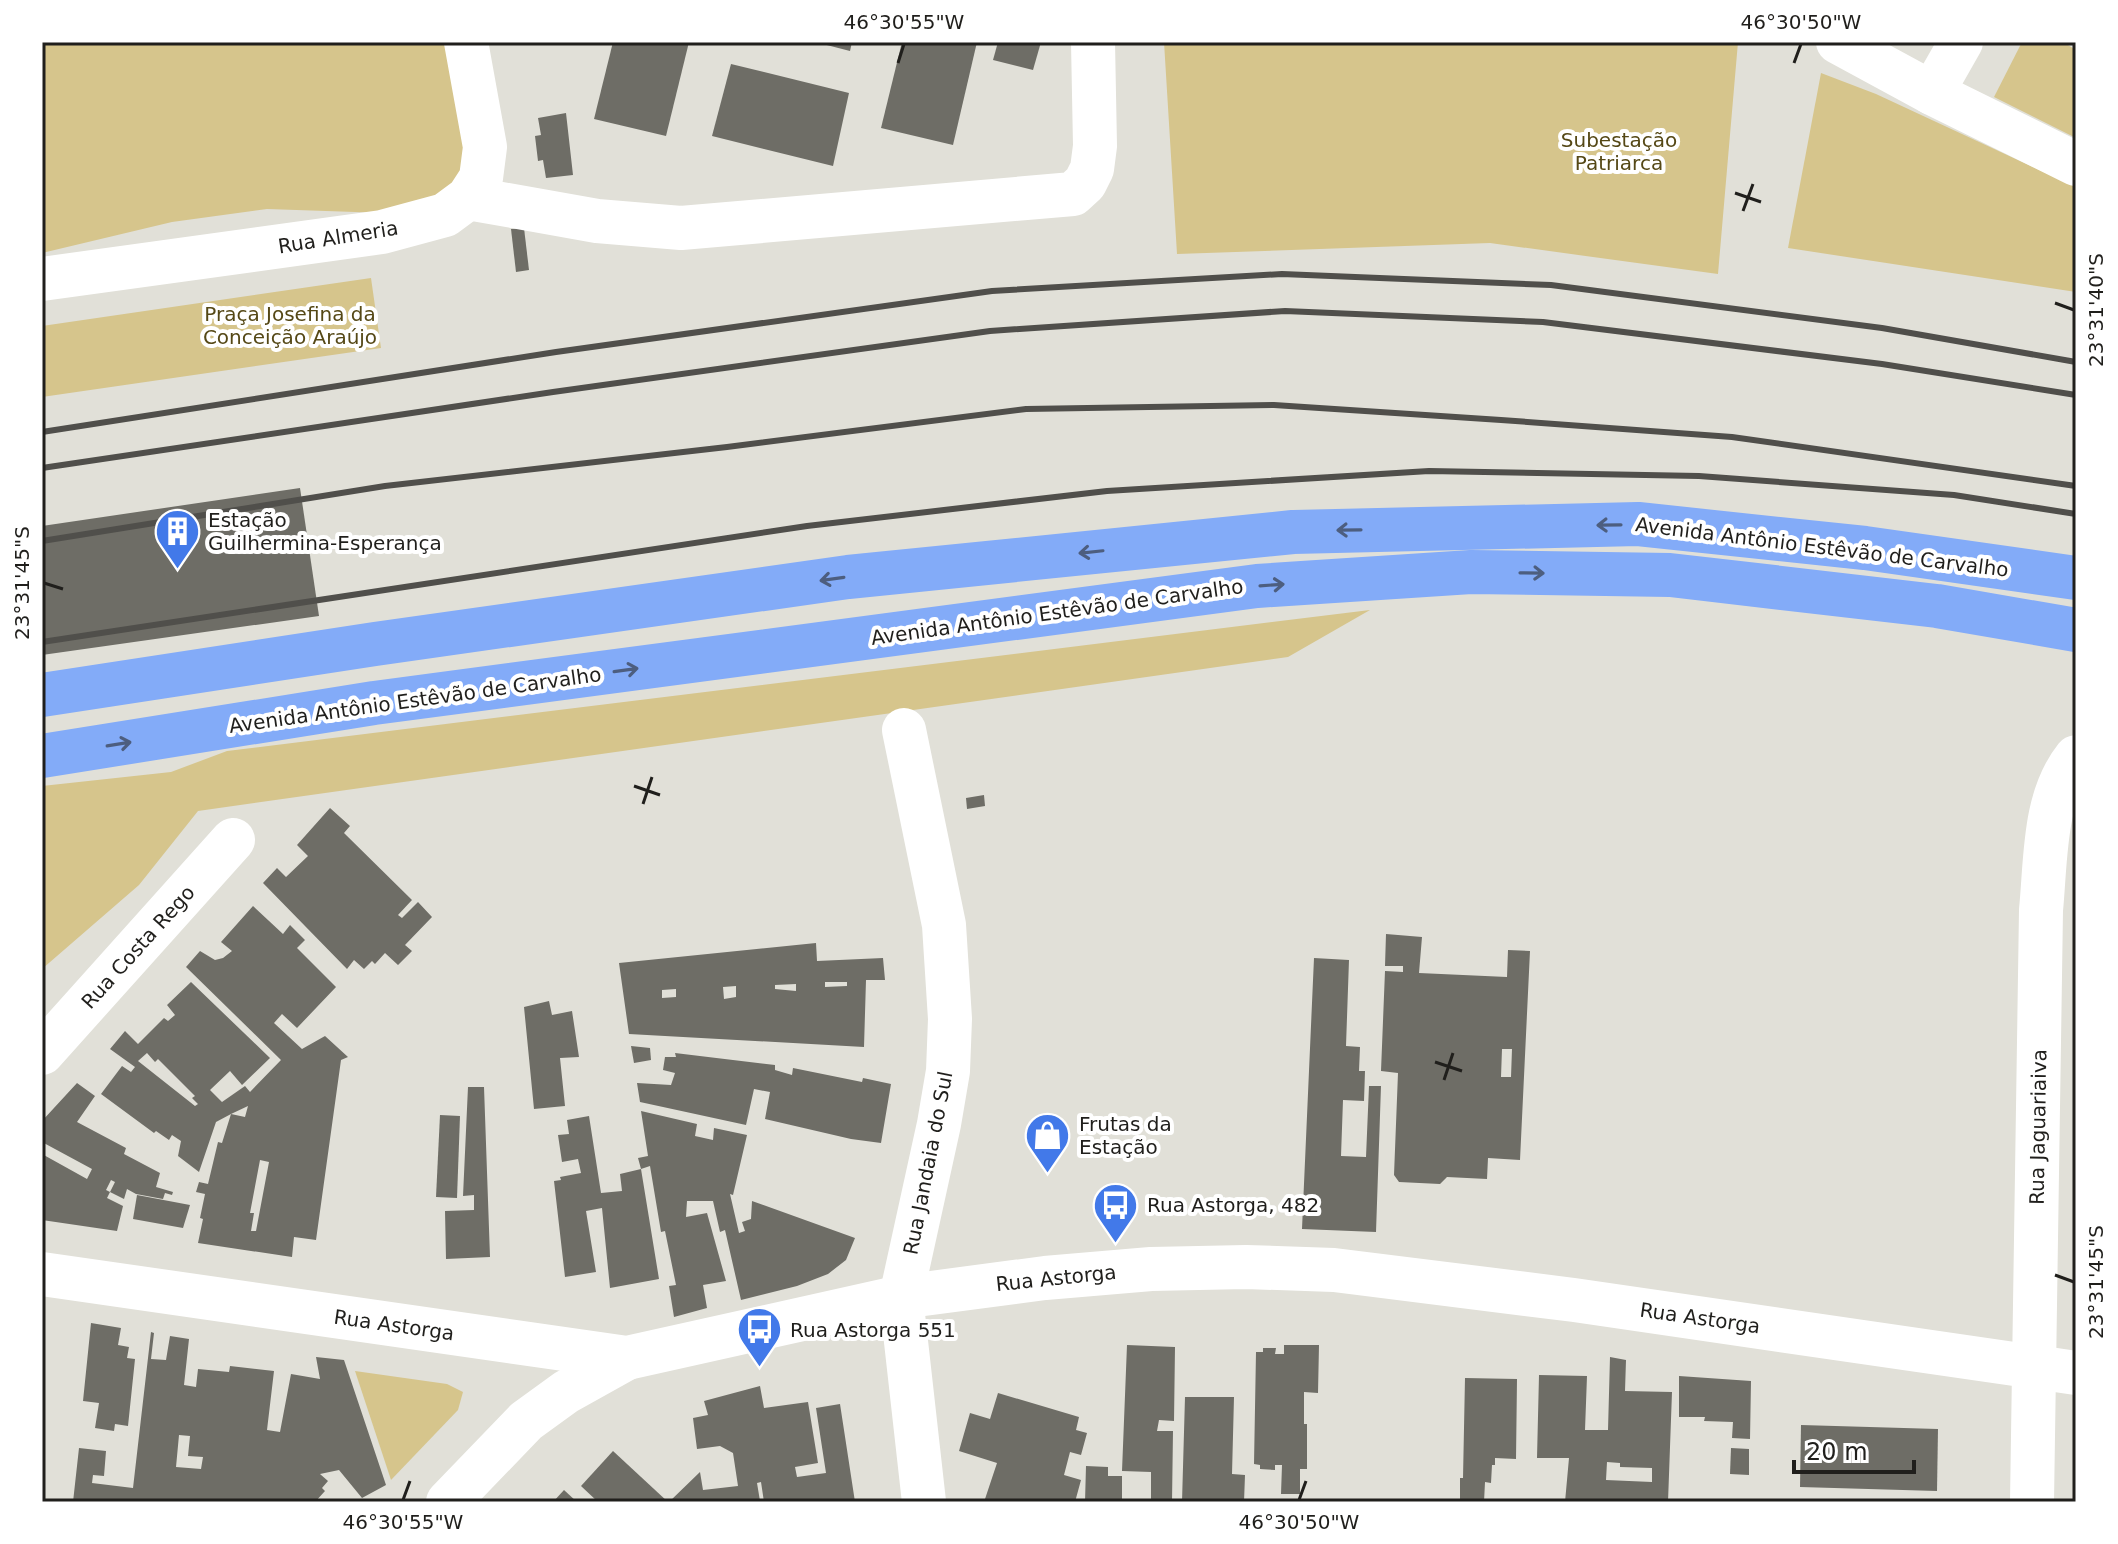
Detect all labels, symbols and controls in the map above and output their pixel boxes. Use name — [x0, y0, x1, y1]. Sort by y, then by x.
text: 46°30'55"W — [844, 10, 965, 34]
text: 46°30'50"W — [1741, 10, 1862, 34]
park label: Subestação Patriarca — [1561, 128, 1677, 175]
street label: Rua Almeria — [276, 216, 400, 258]
text: 23°31'40"S — [2084, 253, 2108, 367]
park label: Praça Josefina da Conceição Araújo — [203, 302, 377, 349]
building icon: Estação Guilhermina-Esperança — [153, 508, 201, 571]
place label: Estação Guilhermina-Esperança — [208, 508, 442, 555]
street label: Avenida Antônio Estêvão de Carvalho — [1634, 512, 2010, 582]
one-way arrow — [1596, 517, 1623, 533]
one-way arrow — [1336, 523, 1363, 538]
text: 23°31'45"S — [10, 526, 34, 640]
one-way arrow — [1078, 545, 1104, 560]
one-way arrow — [1518, 565, 1545, 581]
one-way arrow — [820, 572, 845, 587]
street label: Avenida Antônio Estêvão de Carvalho — [869, 574, 1245, 650]
one-way arrow — [1258, 577, 1285, 592]
street label: Avenida Antônio Estêvão de Carvalho — [227, 662, 603, 738]
one-way arrow — [612, 662, 638, 677]
one-way arrow — [106, 736, 131, 751]
street label: Rua Costa Rego — [76, 880, 200, 1014]
street label: Rua Jaguariaiva — [2025, 1049, 2051, 1205]
street label: Rua Jandaia do Sul — [898, 1069, 958, 1257]
shop icon: Frutas da Estação — [1024, 1112, 1072, 1175]
place label: Frutas da Estação — [1079, 1112, 1172, 1159]
bus stop icon: Rua Astorga, 482 — [1092, 1181, 1140, 1244]
place label: Rua Astorga, 482 — [1147, 1193, 1319, 1217]
text: 23°31'45"S — [2084, 1225, 2108, 1339]
street label: Rua Astorga — [994, 1260, 1118, 1296]
street label: Rua Astorga — [1638, 1298, 1762, 1338]
street label: Rua Astorga — [332, 1305, 456, 1345]
bus stop icon: Rua Astorga 551 — [735, 1306, 783, 1369]
place label: Rua Astorga 551 — [790, 1318, 956, 1342]
scale bar — [1794, 1424, 1914, 1474]
text: 20 m — [1806, 1438, 1868, 1466]
text: 46°30'55"W — [343, 1510, 464, 1534]
text: 46°30'50"W — [1239, 1510, 1360, 1534]

